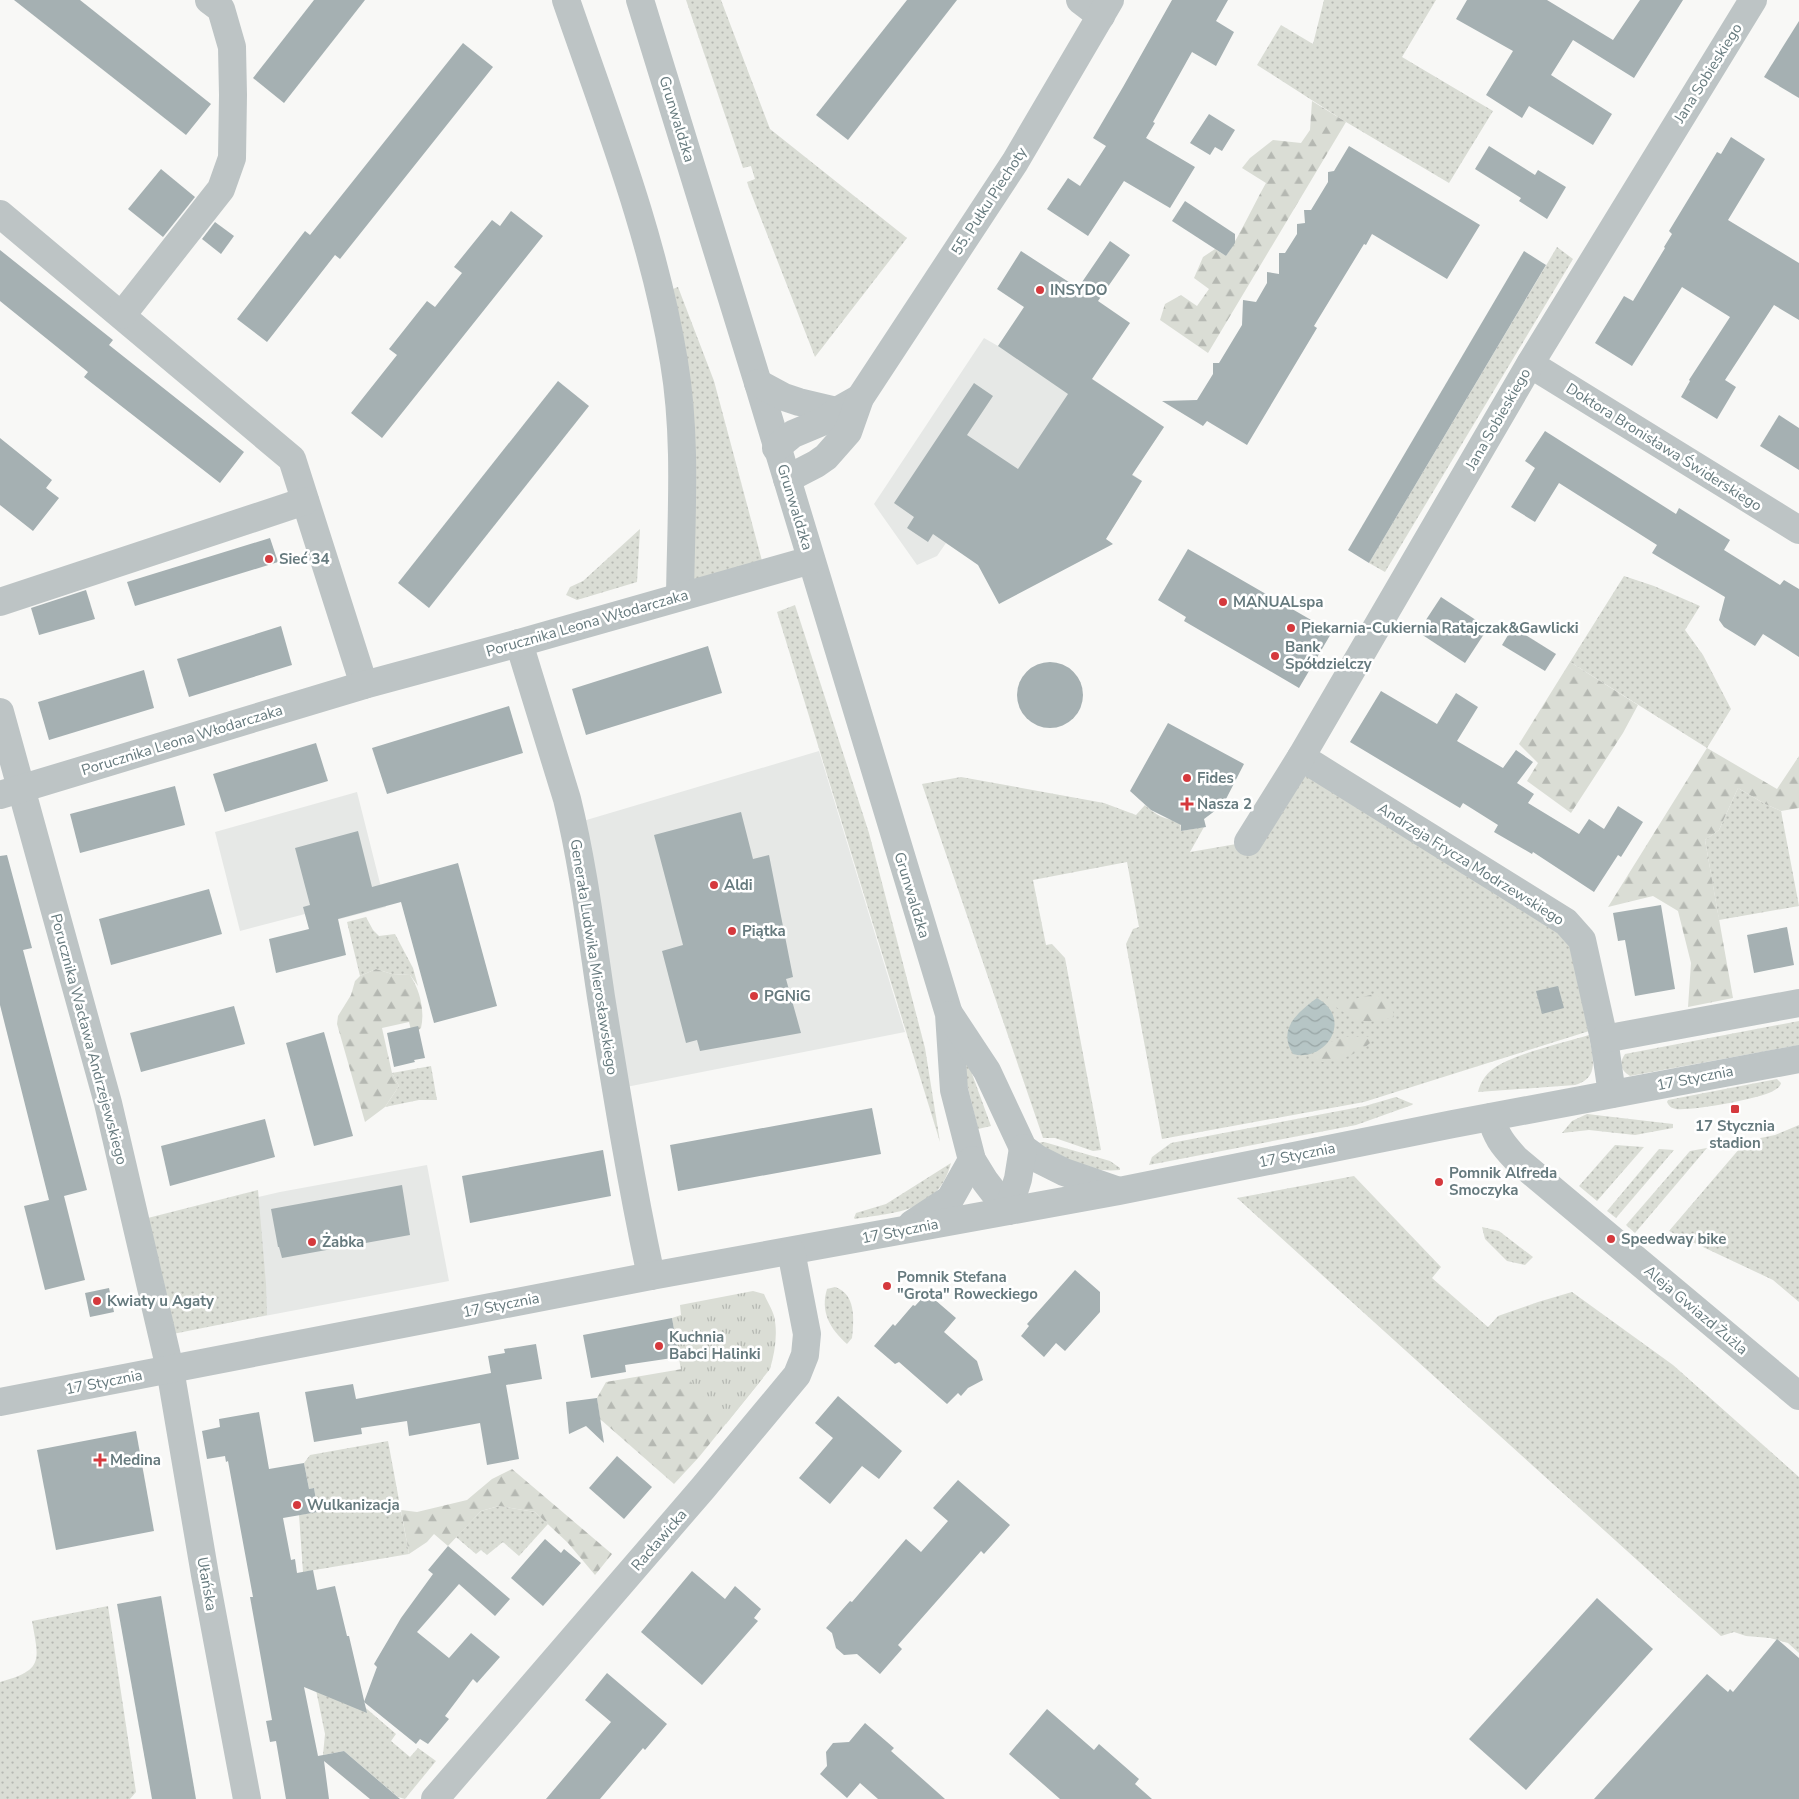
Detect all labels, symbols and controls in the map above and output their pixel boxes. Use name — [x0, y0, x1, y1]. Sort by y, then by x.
street label: Jana Sobieskiego — [1669, 19, 1747, 128]
street label: Grunwaldzka — [654, 74, 700, 164]
street label: 55. Pułku Piechoty — [947, 143, 1032, 259]
place label: INSYDO — [1050, 280, 1108, 300]
marker: INSYDO — [1034, 284, 1046, 296]
street label: Jana Sobieskiego — [1460, 365, 1535, 474]
street label: Doktora Bronisława Świderskiego — [1562, 377, 1766, 516]
street label: Grunwaldzka — [772, 462, 818, 552]
place label: Sieć 34 — [279, 549, 330, 569]
marker: Sieć 34 — [263, 553, 275, 565]
street label: Porucznika Leona Włodarczaka — [484, 585, 690, 661]
place label: MANUALspa — [1233, 592, 1323, 612]
marker: MANUALspa — [1217, 596, 1229, 608]
place label: Piekarnia-Cukiernia Ratajczak&Gawlicki — [1301, 618, 1579, 638]
marker: Piekarnia-Cukiernia Ratajczak&Gawlicki — [1285, 622, 1297, 634]
place label: Bank Spółdzielczy — [1285, 637, 1372, 674]
marker: Bank Spółdzielczy — [1269, 650, 1281, 662]
street label: Porucznika Leona Włodarczaka — [79, 700, 285, 780]
place label: Fides — [1197, 768, 1234, 788]
marker: Fides — [1181, 772, 1193, 784]
place label: Nasza 2 — [1197, 794, 1252, 814]
marker: Nasza 2 — [1181, 798, 1193, 810]
street label: Andrzeja Frycza Modrzewskiego — [1374, 798, 1568, 930]
street label: Generała Ludwika Mierosławskiego — [565, 838, 623, 1076]
street label: Grunwaldzka — [889, 850, 935, 940]
place label: Aldi — [724, 875, 753, 895]
marker: Aldi — [708, 879, 720, 891]
street label: Porucznika Wacława Andrzejewskiego — [46, 911, 132, 1167]
place label: Piątka — [742, 921, 786, 941]
marker: Piątka — [726, 925, 738, 937]
place label: PGNiG — [764, 986, 811, 1006]
marker: PGNiG — [748, 990, 760, 1002]
street label: 17 Stycznia — [1655, 1061, 1735, 1095]
marker: 17 Stycznia stadion — [1729, 1103, 1741, 1115]
place label: 17 Stycznia stadion — [1695, 1116, 1775, 1153]
street label: 17 Stycznia — [1257, 1138, 1337, 1172]
place label: Pomnik Alfreda Smoczyka — [1449, 1163, 1557, 1200]
marker: Pomnik Alfreda Smoczyka — [1433, 1176, 1445, 1188]
street label: 17 Stycznia — [860, 1214, 940, 1248]
place label: Speedway bike — [1621, 1229, 1726, 1249]
place label: Żabka — [322, 1232, 364, 1252]
marker: Speedway bike — [1605, 1233, 1617, 1245]
marker: Żabka — [306, 1236, 318, 1248]
street label: Aleja Gwiazd Żużla — [1640, 1261, 1752, 1359]
place label: Pomnik Stefana "Grota" Roweckiego — [897, 1267, 1038, 1304]
marker: Pomnik Stefana "Grota" Roweckiego — [881, 1280, 893, 1292]
street label: 17 Stycznia — [461, 1288, 541, 1322]
place label: Kwiaty u Agaty — [107, 1291, 214, 1311]
marker: Kwiaty u Agaty — [91, 1295, 103, 1307]
place label: Kuchnia Babci Halinki — [669, 1327, 761, 1364]
marker: Kuchnia Babci Halinki — [653, 1340, 665, 1352]
street label: 17 Stycznia — [64, 1365, 144, 1399]
place label: Medina — [110, 1450, 161, 1470]
marker: Medina — [94, 1454, 106, 1466]
place label: Wulkanizacja — [307, 1495, 400, 1515]
marker: Wulkanizacja — [291, 1499, 303, 1511]
street label: Racławicka — [627, 1505, 691, 1575]
street label: Ułańska — [192, 1555, 222, 1613]

